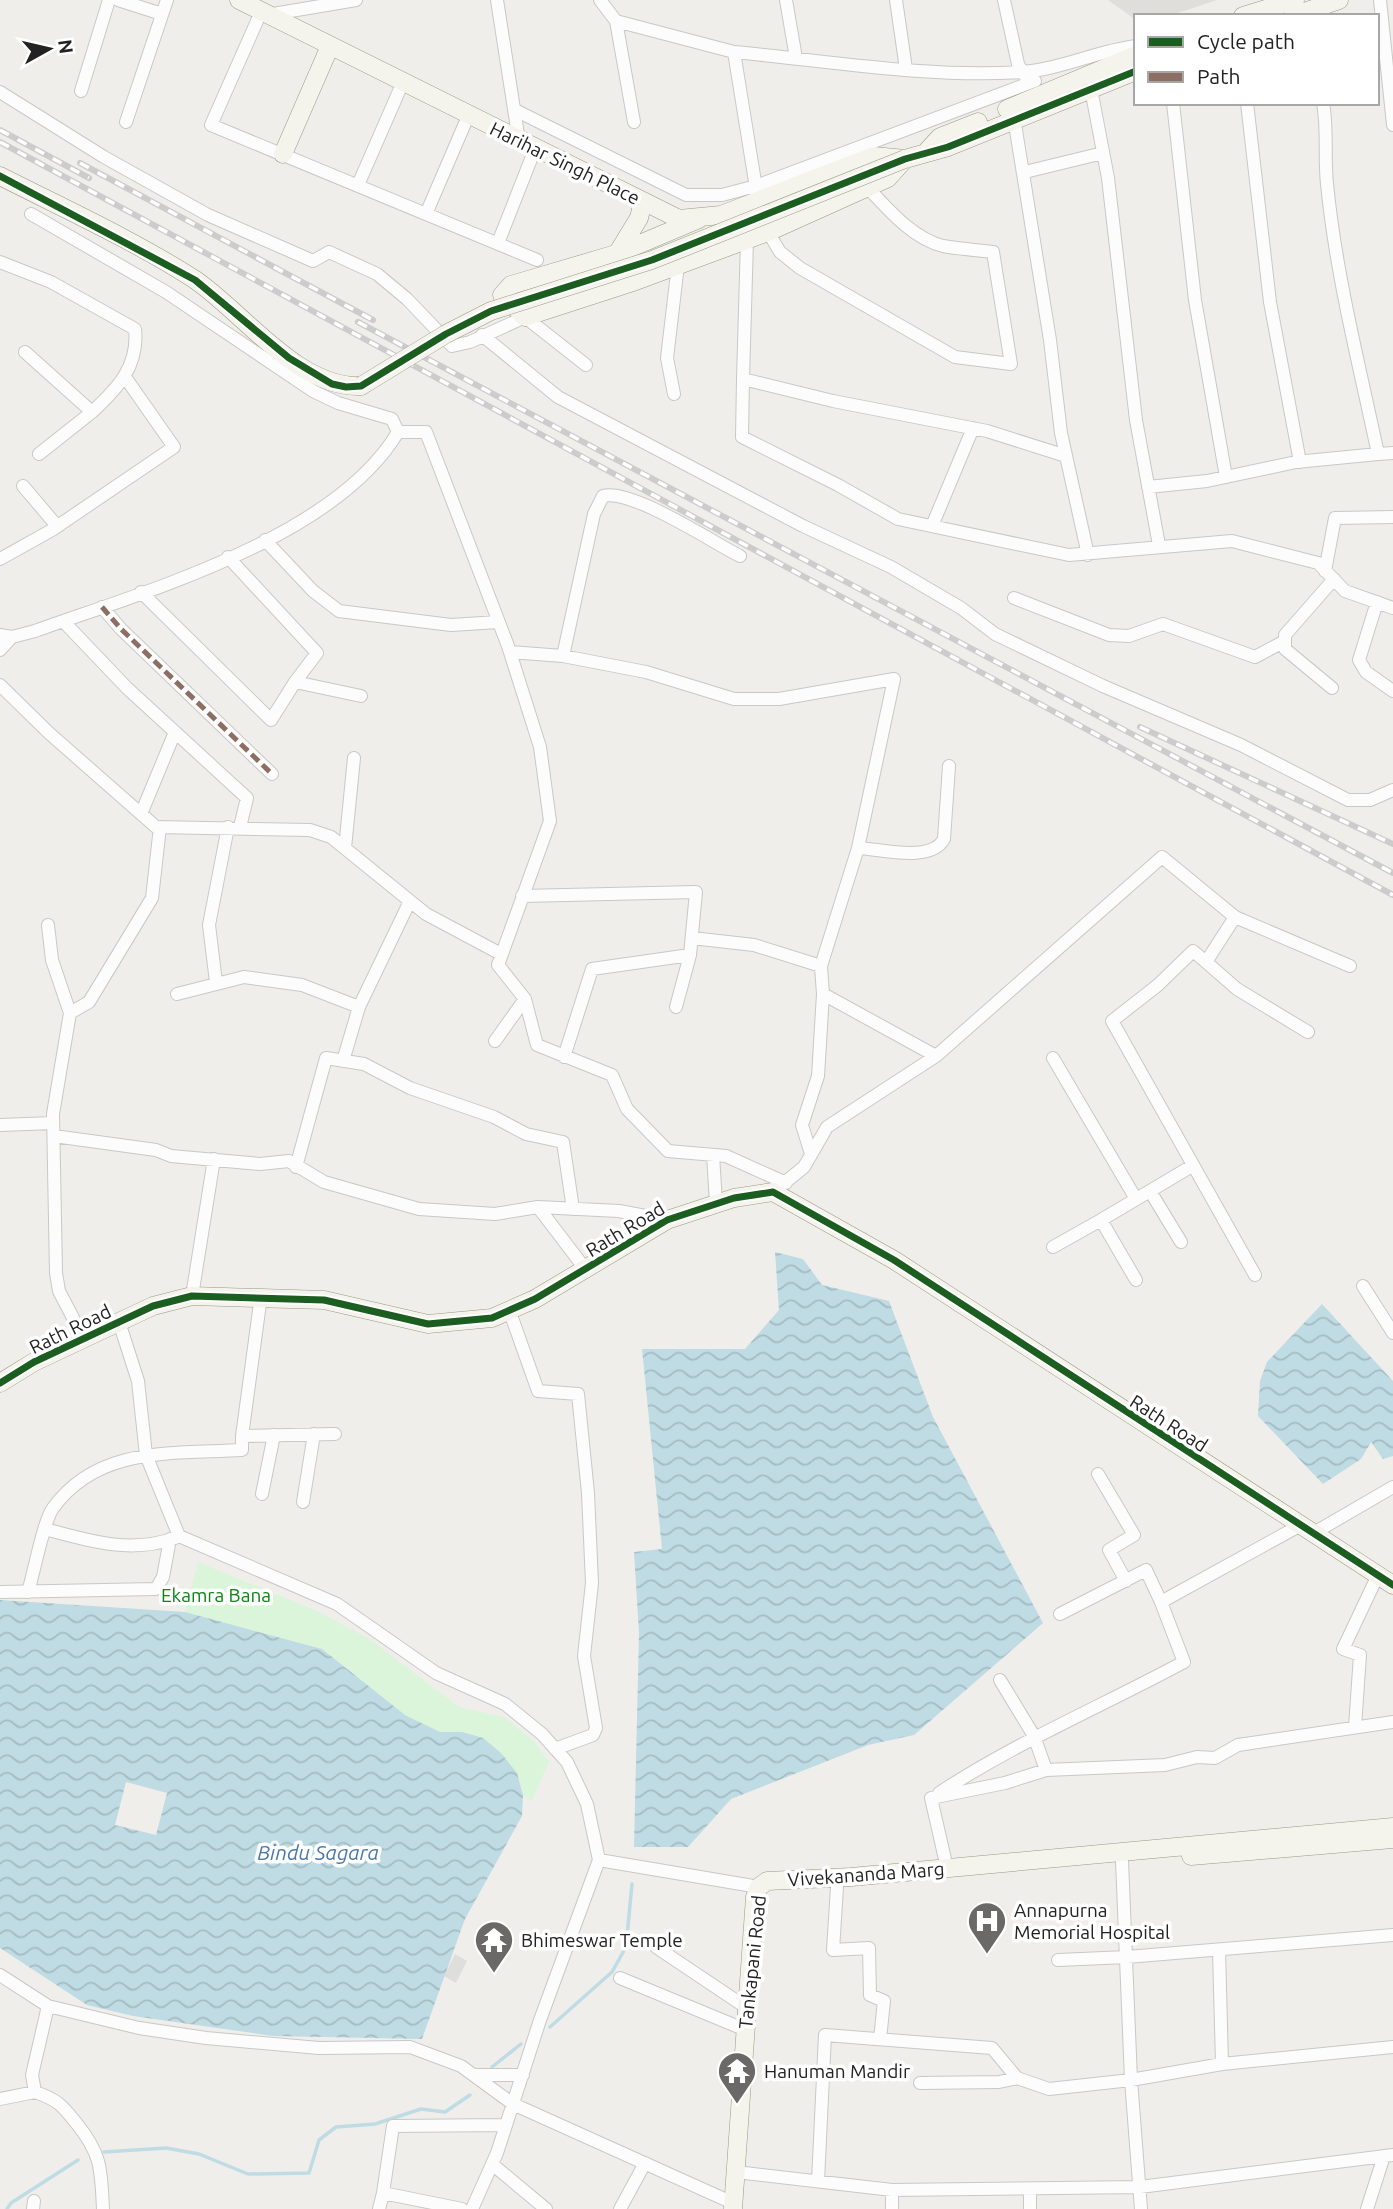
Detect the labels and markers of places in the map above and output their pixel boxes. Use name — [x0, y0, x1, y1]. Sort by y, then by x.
place label: Annapurna Memorial Hospital — [1014, 1899, 1170, 1943]
hospital icon: Annapurna Memorial Hospital — [966, 1900, 1008, 1955]
temple icon: Bhimeswar Temple — [473, 1919, 515, 1974]
place label: Bhimeswar Temple — [521, 1929, 683, 1951]
temple icon: Hanuman Mandir — [716, 2050, 758, 2105]
place label: Hanuman Mandir — [764, 2060, 910, 2082]

